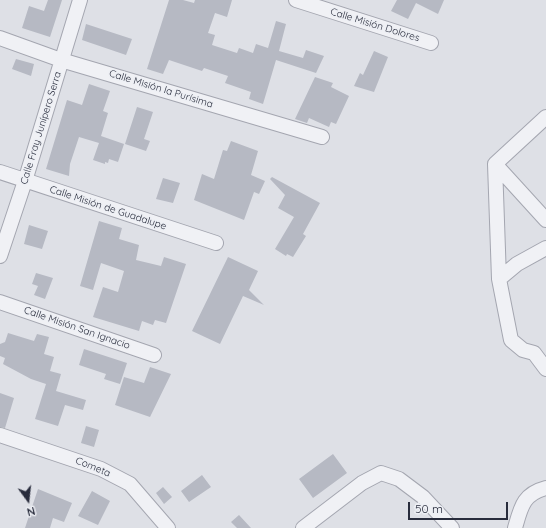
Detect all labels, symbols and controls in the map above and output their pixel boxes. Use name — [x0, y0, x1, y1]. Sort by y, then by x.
street label: Calle Misión Dolores — [329, 6, 421, 44]
street label: Calle Misión la Purísima — [108, 67, 214, 111]
street label: Calle Fray Junípero Serra — [18, 70, 64, 186]
street label: Calle Misión de Guadalupe — [48, 183, 168, 233]
street label: Calle Misión San Ignacio — [22, 304, 132, 352]
street label: Cometa — [74, 455, 112, 479]
north arrow — [8, 480, 48, 520]
scale bar — [410, 494, 510, 520]
text: 50 m — [415, 501, 443, 516]
text: N — [25, 504, 37, 519]

